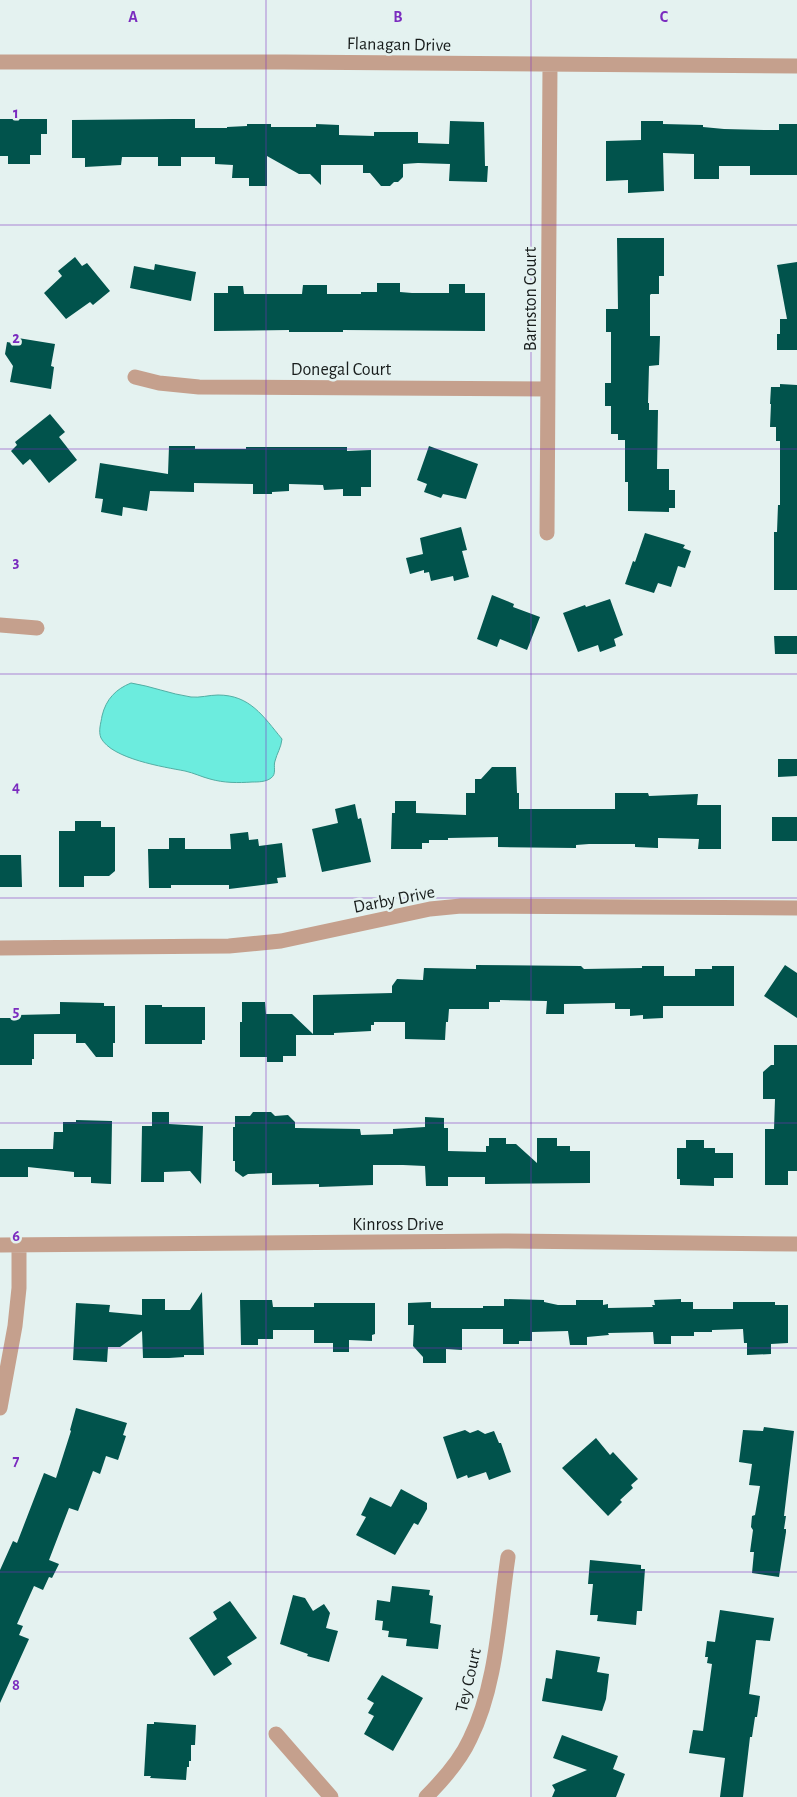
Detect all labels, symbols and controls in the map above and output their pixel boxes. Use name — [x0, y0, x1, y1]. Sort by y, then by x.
text: A — [128, 9, 138, 25]
text: B — [393, 9, 403, 25]
text: C — [660, 9, 669, 25]
street label: Flanagan Drive — [347, 35, 451, 55]
text: 1 — [13, 105, 19, 121]
street label: Barnston Court — [522, 247, 540, 351]
text: 2 — [12, 330, 20, 346]
street label: Donegal Court — [291, 361, 391, 379]
text: 3 — [13, 554, 20, 570]
text: 4 — [12, 779, 20, 795]
street label: Darby Drive — [352, 883, 436, 917]
text: 5 — [13, 1003, 20, 1019]
street label: Kinross Drive — [352, 1216, 444, 1234]
text: 6 — [12, 1228, 20, 1244]
text: 7 — [13, 1453, 20, 1469]
street label: Tey Court — [453, 1646, 485, 1714]
text: 8 — [12, 1677, 20, 1693]

